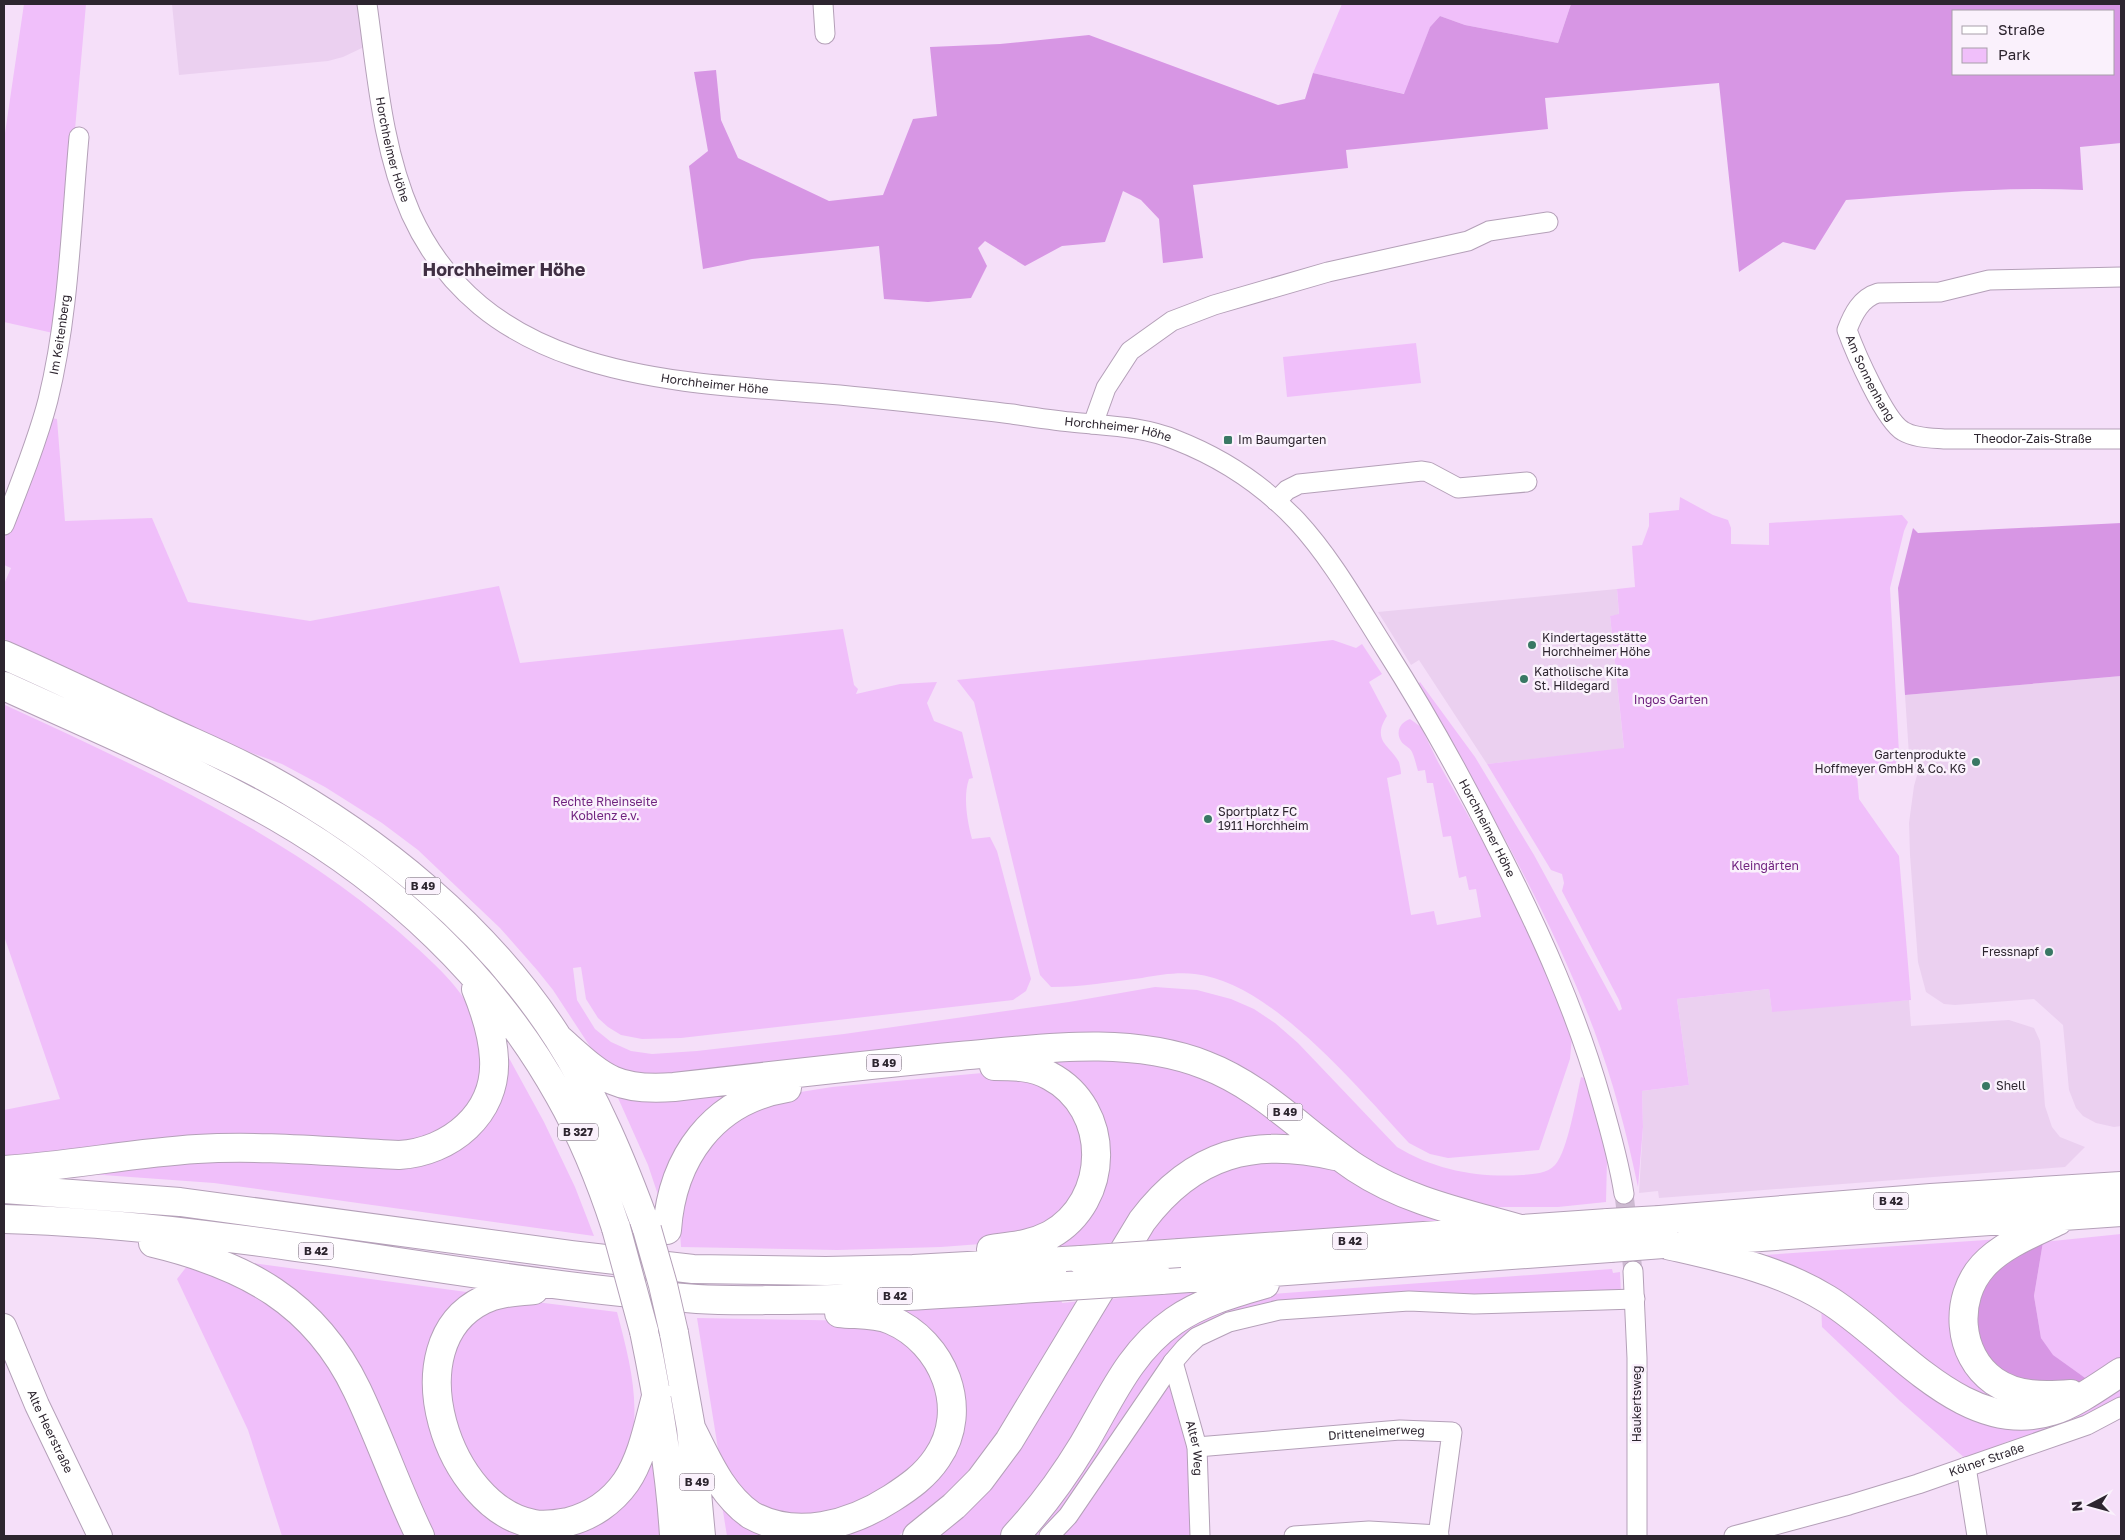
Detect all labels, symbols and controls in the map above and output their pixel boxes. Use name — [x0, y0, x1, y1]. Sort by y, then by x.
legend — [1952, 10, 2115, 75]
text: Straße — [1998, 20, 2045, 38]
text: Park — [1998, 45, 2031, 63]
street label: Horchheimer Höhe — [373, 96, 413, 204]
district label: Horchheimer Höhe — [423, 258, 586, 280]
street label: Im Keitenberg — [46, 294, 73, 376]
street label: Am Sonnenhang — [1843, 333, 1898, 424]
street label: Horchheimer Höhe — [660, 370, 769, 397]
street label: Horchheimer Höhe — [1064, 413, 1174, 445]
street label: Theodor-Zais-Straße — [1974, 431, 2092, 446]
place label: Im Baumgarten — [1238, 432, 1326, 447]
marker: Im Baumgarten — [1222, 434, 1234, 446]
place label: Kindertagesstätte Horchheimer Höhe — [1542, 630, 1650, 659]
marker: Kindertagesstätte Horchheimer Höhe — [1526, 639, 1538, 651]
place label: Katholische Kita St. Hildegard — [1534, 664, 1629, 693]
marker: Katholische Kita St. Hildegard — [1518, 673, 1530, 685]
park label: Ingos Garten — [1634, 692, 1708, 707]
place label: Gartenprodukte Hoffmeyer GmbH & Co. KG — [1815, 747, 1966, 776]
marker: Gartenprodukte Hoffmeyer GmbH & Co. KG — [1970, 756, 1982, 768]
street label: Horchheimer Höhe — [1456, 776, 1519, 880]
park label: Rechte Rheinseite Koblenz e.v. — [553, 794, 658, 823]
place label: Sportplatz FC 1911 Horchheim — [1218, 804, 1309, 833]
marker: Sportplatz FC 1911 Horchheim — [1202, 813, 1214, 825]
park label: Kleingärten — [1731, 858, 1799, 873]
road number: B 49 — [406, 878, 440, 894]
place label: Fressnapf — [1982, 944, 2040, 959]
marker: Fressnapf — [2043, 946, 2055, 958]
road number: B 49 — [866, 1054, 902, 1072]
place label: Shell — [1996, 1078, 2026, 1093]
marker: Shell — [1980, 1080, 1992, 1092]
road number: B 49 — [1268, 1104, 1302, 1120]
road number: B 327 — [558, 1124, 598, 1140]
road number: B 42 — [1874, 1192, 1908, 1210]
road number: B 42 — [1332, 1232, 1368, 1250]
road number: B 42 — [298, 1242, 334, 1260]
road number: B 42 — [878, 1288, 912, 1304]
street label: Haukertsweg — [1629, 1366, 1644, 1442]
street label: Alte Heerstraße — [24, 1387, 77, 1475]
street label: Alter Weg — [1183, 1418, 1206, 1476]
street label: Dritteneimerweg — [1327, 1422, 1425, 1443]
street label: Kölner Straße — [1947, 1439, 2026, 1480]
road number: B 49 — [680, 1474, 714, 1490]
north arrow — [2065, 1480, 2115, 1530]
text: N — [2068, 1500, 2086, 1513]

